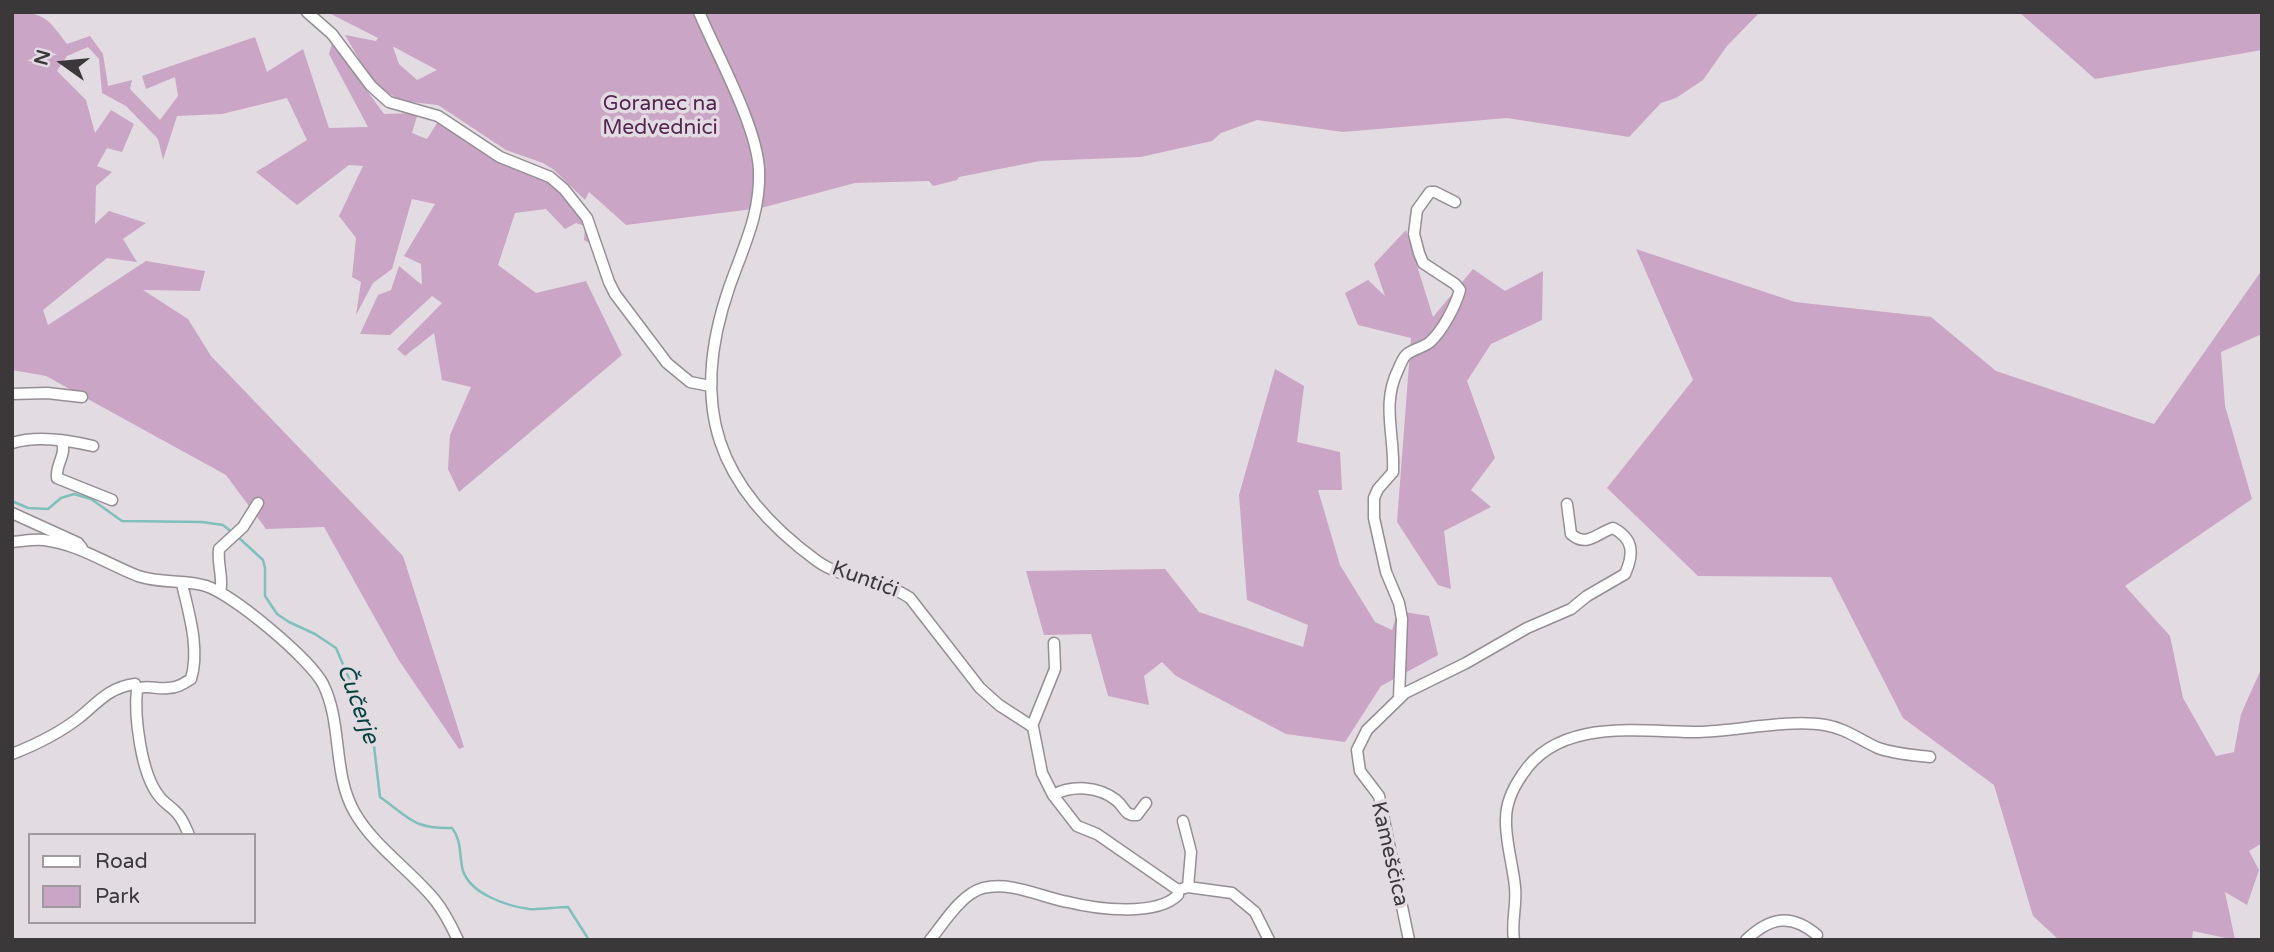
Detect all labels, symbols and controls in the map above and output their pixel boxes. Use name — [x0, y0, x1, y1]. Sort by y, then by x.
north arrow — [28, 28, 98, 98]
text: N — [30, 47, 55, 68]
park label: Goranec na Medvednici — [602, 91, 718, 141]
street label: Kuntići — [828, 556, 902, 604]
water label: Čučerje — [330, 660, 384, 748]
street label: Kameščica — [1365, 799, 1413, 909]
legend — [28, 833, 256, 924]
text: Road — [95, 849, 148, 874]
text: Park — [95, 884, 140, 909]

